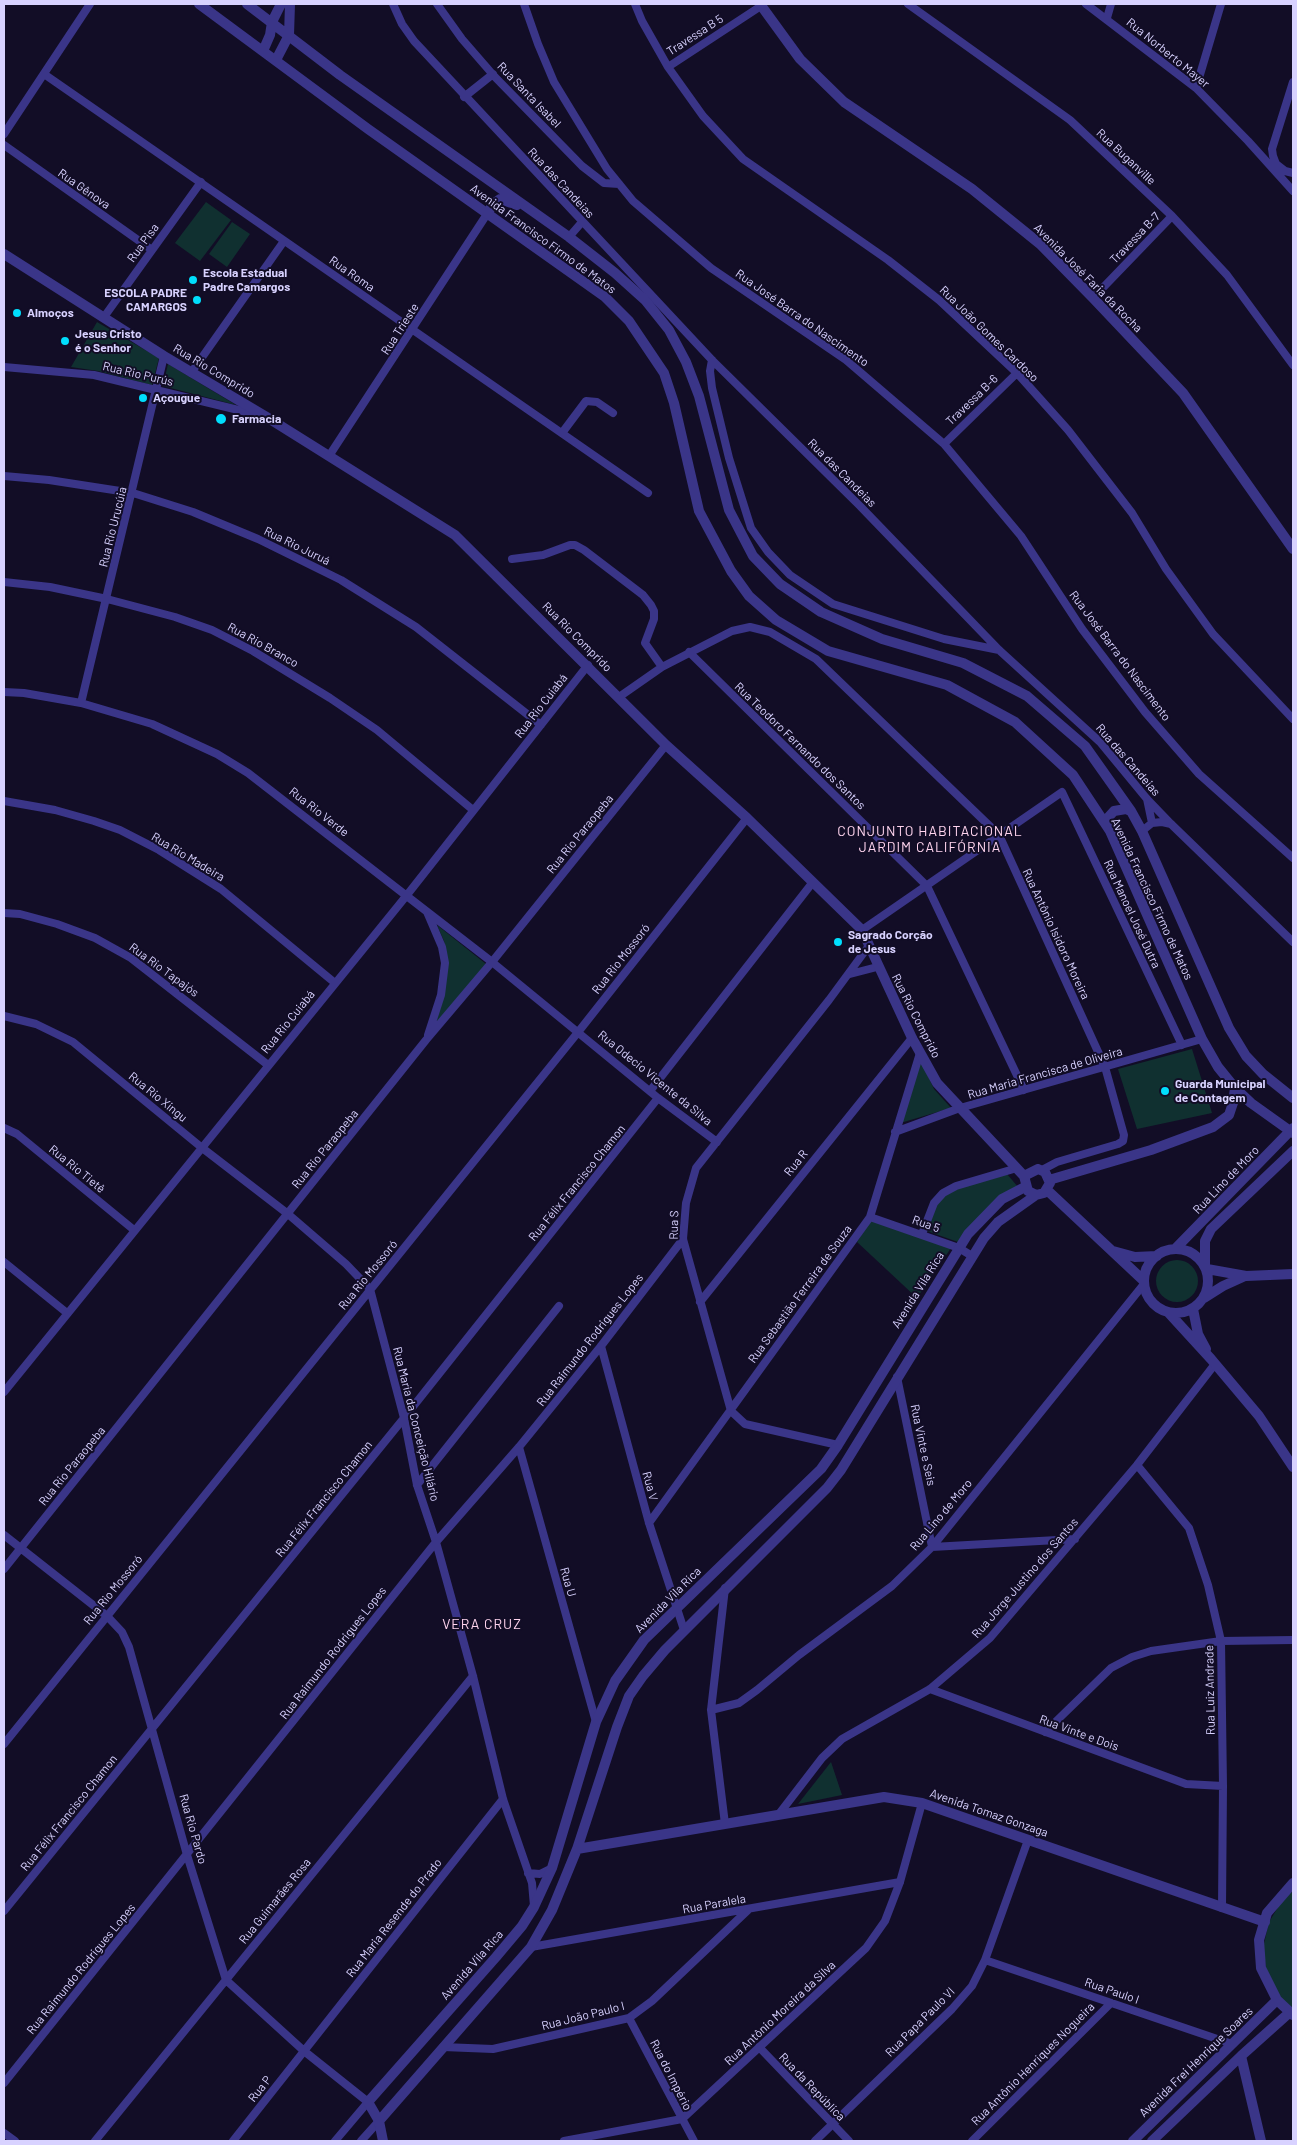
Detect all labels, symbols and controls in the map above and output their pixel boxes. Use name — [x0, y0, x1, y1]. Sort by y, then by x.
street label: Travessa B 5 — [664, 11, 726, 59]
street label: Rua Norberto Mayer — [1124, 15, 1212, 91]
street label: Rua Santa Isabel — [494, 59, 564, 131]
street label: Rua Buganville — [1093, 126, 1159, 188]
street label: Rua das Candeias — [525, 145, 597, 221]
street label: Rua Gênova — [55, 166, 113, 212]
street label: Avenida Francisco Firmo de Matos — [467, 181, 619, 297]
street label: Travessa B-7 — [1107, 209, 1163, 267]
street label: Rua Pisa — [124, 221, 162, 265]
street label: Avenida José Faria da Rocha — [1031, 221, 1145, 335]
street label: Rua Roma — [326, 253, 378, 295]
place label: Escola Estadual Padre Camargos — [203, 266, 290, 294]
street label: Rua José Barra do Nascimento — [733, 266, 871, 370]
marker: Escola Estadual Padre Camargos — [187, 274, 199, 286]
street label: Rua João Gomes Cardoso — [937, 283, 1041, 385]
place label: ESCOLA PADRE CAMARGOS — [104, 286, 187, 314]
marker: ESCOLA PADRE CAMARGOS — [191, 294, 203, 306]
street label: Rua Trieste — [378, 301, 422, 357]
place label: Almoços — [27, 306, 74, 320]
marker: Almoços — [11, 307, 23, 319]
place label: Jesus Cristo é o Senhor — [75, 327, 142, 355]
marker: Jesus Cristo é o Senhor — [59, 335, 71, 347]
street label: Rua Rio Comprido — [171, 341, 257, 401]
street label: Rua Rio Purús — [101, 359, 175, 389]
street label: Travessa B-6 — [943, 372, 1001, 428]
place label: Açougue — [153, 391, 200, 405]
marker: Açougue — [137, 392, 149, 404]
marker: Farmacia — [214, 412, 228, 426]
place label: Farmacia — [232, 412, 281, 426]
street label: Rua das Candeias — [805, 436, 879, 510]
street label: Rua Rio Urucúia — [96, 485, 130, 569]
street label: Rua Rio Juruá — [262, 524, 332, 568]
street label: Rua José Barra do Nascimento — [1066, 588, 1174, 724]
street label: Rua Rio Comprido — [539, 599, 615, 675]
street label: Rua Rio Branco — [225, 620, 301, 670]
street label: Rua Rio Cuiabá — [512, 671, 570, 741]
street label: Rua Teodoro Fernando dos Santos — [732, 680, 868, 812]
street label: Rua das Candeias — [1093, 721, 1163, 799]
street label: Rua Rio Verde — [286, 784, 352, 840]
street label: Rua Rio Paraopeba — [544, 792, 616, 876]
street label: Avenida Francisco Firmo de Matos — [1108, 816, 1196, 982]
district label: CONJUNTO HABITACIONAL JARDIM CALIFÓRNIA — [835, 823, 1025, 856]
street label: Rua Rio Madeira — [149, 829, 227, 885]
street label: Rua Manoel José Dutra — [1101, 857, 1163, 971]
street label: Rua Antônio Isidoro Moreira — [1019, 866, 1093, 1002]
street label: Rua Rio Mossoró — [589, 921, 653, 997]
place label: Sagrado Corção de Jesus — [848, 928, 933, 956]
marker: Sagrado Corção de Jesus — [832, 936, 844, 948]
street label: Rua Rio Tapajós — [126, 940, 202, 1000]
street label: Rua Rio Comprido — [889, 972, 943, 1060]
street label: Rua Rio Cuiabá — [258, 987, 318, 1057]
street label: Rua Odecio Vicente da Silva — [595, 1027, 715, 1129]
street label: Rua Maria Francisca de Oliveira — [966, 1044, 1124, 1102]
street label: Rua Rio Xingu — [126, 1069, 190, 1125]
place label: Guarda Municipal de Contagem — [1175, 1077, 1266, 1105]
marker: Guarda Municipal de Contagem — [1159, 1085, 1171, 1097]
street label: Rua Rio Paraopeba — [289, 1107, 361, 1191]
street label: Rua Félix Francisco Chamon — [526, 1122, 628, 1244]
street label: Rua Rio Tietê — [46, 1142, 108, 1196]
street label: Rua Lino de Moro — [1190, 1143, 1262, 1217]
street label: Rua R — [781, 1147, 811, 1179]
street label: Rua S — [667, 1210, 681, 1240]
street label: Rua 5 — [910, 1212, 942, 1236]
street label: Rua Sebastião Ferreira de Souza — [745, 1222, 855, 1366]
street label: Rua Rio Mossoró — [336, 1237, 400, 1313]
street label: Avenida Vila Rica — [889, 1249, 947, 1331]
street label: Rua Raimundo Rodrigues Lopes — [534, 1271, 646, 1409]
street label: Rua Maria da Conceição Hilário — [390, 1345, 442, 1503]
street label: Rua Vinte e Seis — [907, 1403, 939, 1487]
street label: Rua Rio Paraopeba — [36, 1424, 108, 1508]
street label: Rua Félix Francisco Chamon — [273, 1438, 375, 1560]
street label: Rua V — [639, 1470, 661, 1502]
street label: Rua Lino de Moro — [907, 1476, 975, 1554]
street label: Rua Jorge Justino dos Santos — [969, 1515, 1081, 1641]
street label: Rua Rio Mossoró — [81, 1552, 145, 1628]
street label: Avenida Vila Rica — [632, 1564, 704, 1636]
street label: Rua U — [557, 1566, 579, 1598]
street label: Rua Raimundo Rodrigues Lopes — [277, 1584, 389, 1722]
district label: VERA CRUZ — [441, 1616, 523, 1632]
street label: Rua Luiz Andrade — [1202, 1645, 1218, 1735]
street label: Rua Vinte e Dois — [1037, 1712, 1121, 1754]
street label: Rua Félix Francisco Chamon — [18, 1752, 120, 1874]
street label: Avenida Tomaz Gonzaga — [928, 1786, 1050, 1840]
street label: Rua Rio Pardo — [176, 1792, 210, 1866]
street label: Rua Guimarães Rosa — [236, 1855, 314, 1947]
street label: Rua Maria Resende do Prado — [343, 1856, 445, 1980]
street label: Rua Paralela — [681, 1891, 747, 1917]
street label: Rua Raimundo Rodrigues Lopes — [24, 1901, 138, 2037]
street label: Avenida Vila Rica — [438, 1927, 506, 2003]
street label: Rua Antônio Moreira da Silva — [722, 1958, 838, 2068]
street label: Rua Paulo I — [1083, 1975, 1141, 2007]
street label: Rua Papa Paulo VI — [882, 1984, 958, 2060]
street label: Rua João Paulo I — [540, 1999, 626, 2033]
street label: Rua Antônio Henriques Nogueira — [968, 1999, 1098, 2129]
street label: Avenida Frei Henrique Soares — [1136, 2004, 1256, 2120]
street label: Rua do Império — [647, 2037, 695, 2113]
street label: Rua da República — [776, 2050, 848, 2124]
street label: Rua P — [245, 2073, 275, 2105]

